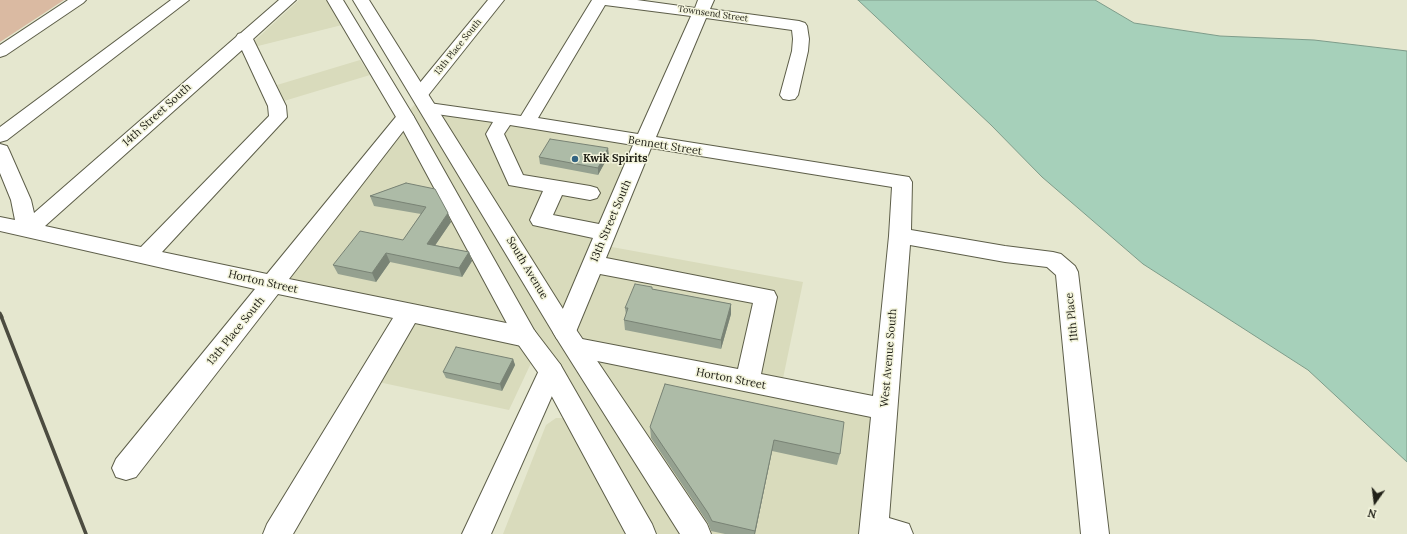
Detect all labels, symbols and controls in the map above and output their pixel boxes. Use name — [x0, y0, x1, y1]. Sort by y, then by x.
street label: Townsend Street — [677, 4, 749, 24]
street label: 13th Place South — [432, 17, 484, 77]
street label: 14th Street South — [120, 81, 194, 149]
street label: Bennett Street — [627, 134, 703, 158]
place label: Kwik Spirits — [583, 152, 648, 166]
marker: Kwik Spirits — [570, 154, 580, 164]
street label: 13th Street South — [588, 178, 634, 264]
street label: South Avenue — [503, 234, 551, 302]
street label: Horton Street — [227, 268, 299, 296]
street label: 11th Place — [1063, 292, 1081, 342]
street label: 13th Place South — [204, 294, 268, 368]
street label: West Avenue South — [878, 308, 900, 408]
street label: Horton Street — [695, 366, 767, 392]
north arrow — [1355, 482, 1395, 522]
text: N — [1366, 506, 1378, 521]

